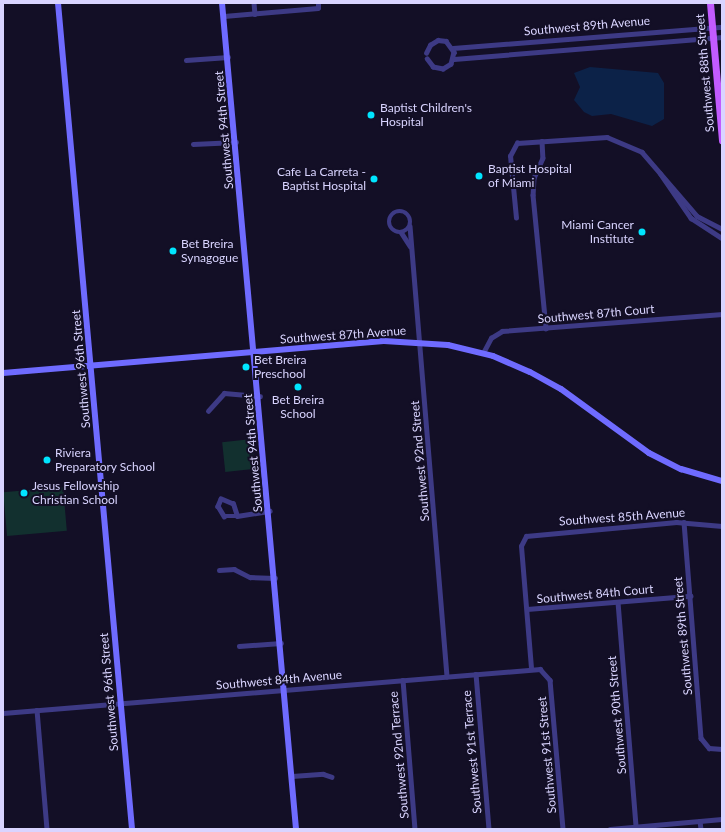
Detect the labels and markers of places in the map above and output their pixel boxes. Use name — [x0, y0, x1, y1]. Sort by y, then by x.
place label: Baptist Children's Hospital — [380, 101, 472, 129]
marker: Baptist Children's Hospital — [365, 109, 377, 121]
place label: Baptist Hospital of Miami — [488, 162, 572, 190]
place label: Cafe La Carreta - Baptist Hospital — [277, 165, 366, 193]
marker: Baptist Hospital of Miami — [473, 170, 485, 182]
marker: Cafe La Carreta - Baptist Hospital — [369, 174, 379, 184]
place label: Miami Cancer Institute — [561, 218, 634, 246]
marker: Miami Cancer Institute — [637, 227, 647, 237]
place label: Bet Breira Synagogue — [181, 237, 238, 265]
marker: Bet Breira Synagogue — [168, 246, 178, 256]
place label: Bet Breira Preschool — [254, 353, 307, 381]
marker: Bet Breira Preschool — [241, 362, 251, 372]
marker: Bet Breira School — [293, 382, 303, 392]
place label: Bet Breira School — [272, 393, 324, 421]
place label: Riviera Preparatory School — [55, 446, 155, 474]
marker: Riviera Preparatory School — [42, 455, 52, 465]
place label: Jesus Fellowship Christian School — [32, 479, 119, 507]
marker: Jesus Fellowship Christian School — [19, 488, 29, 498]

